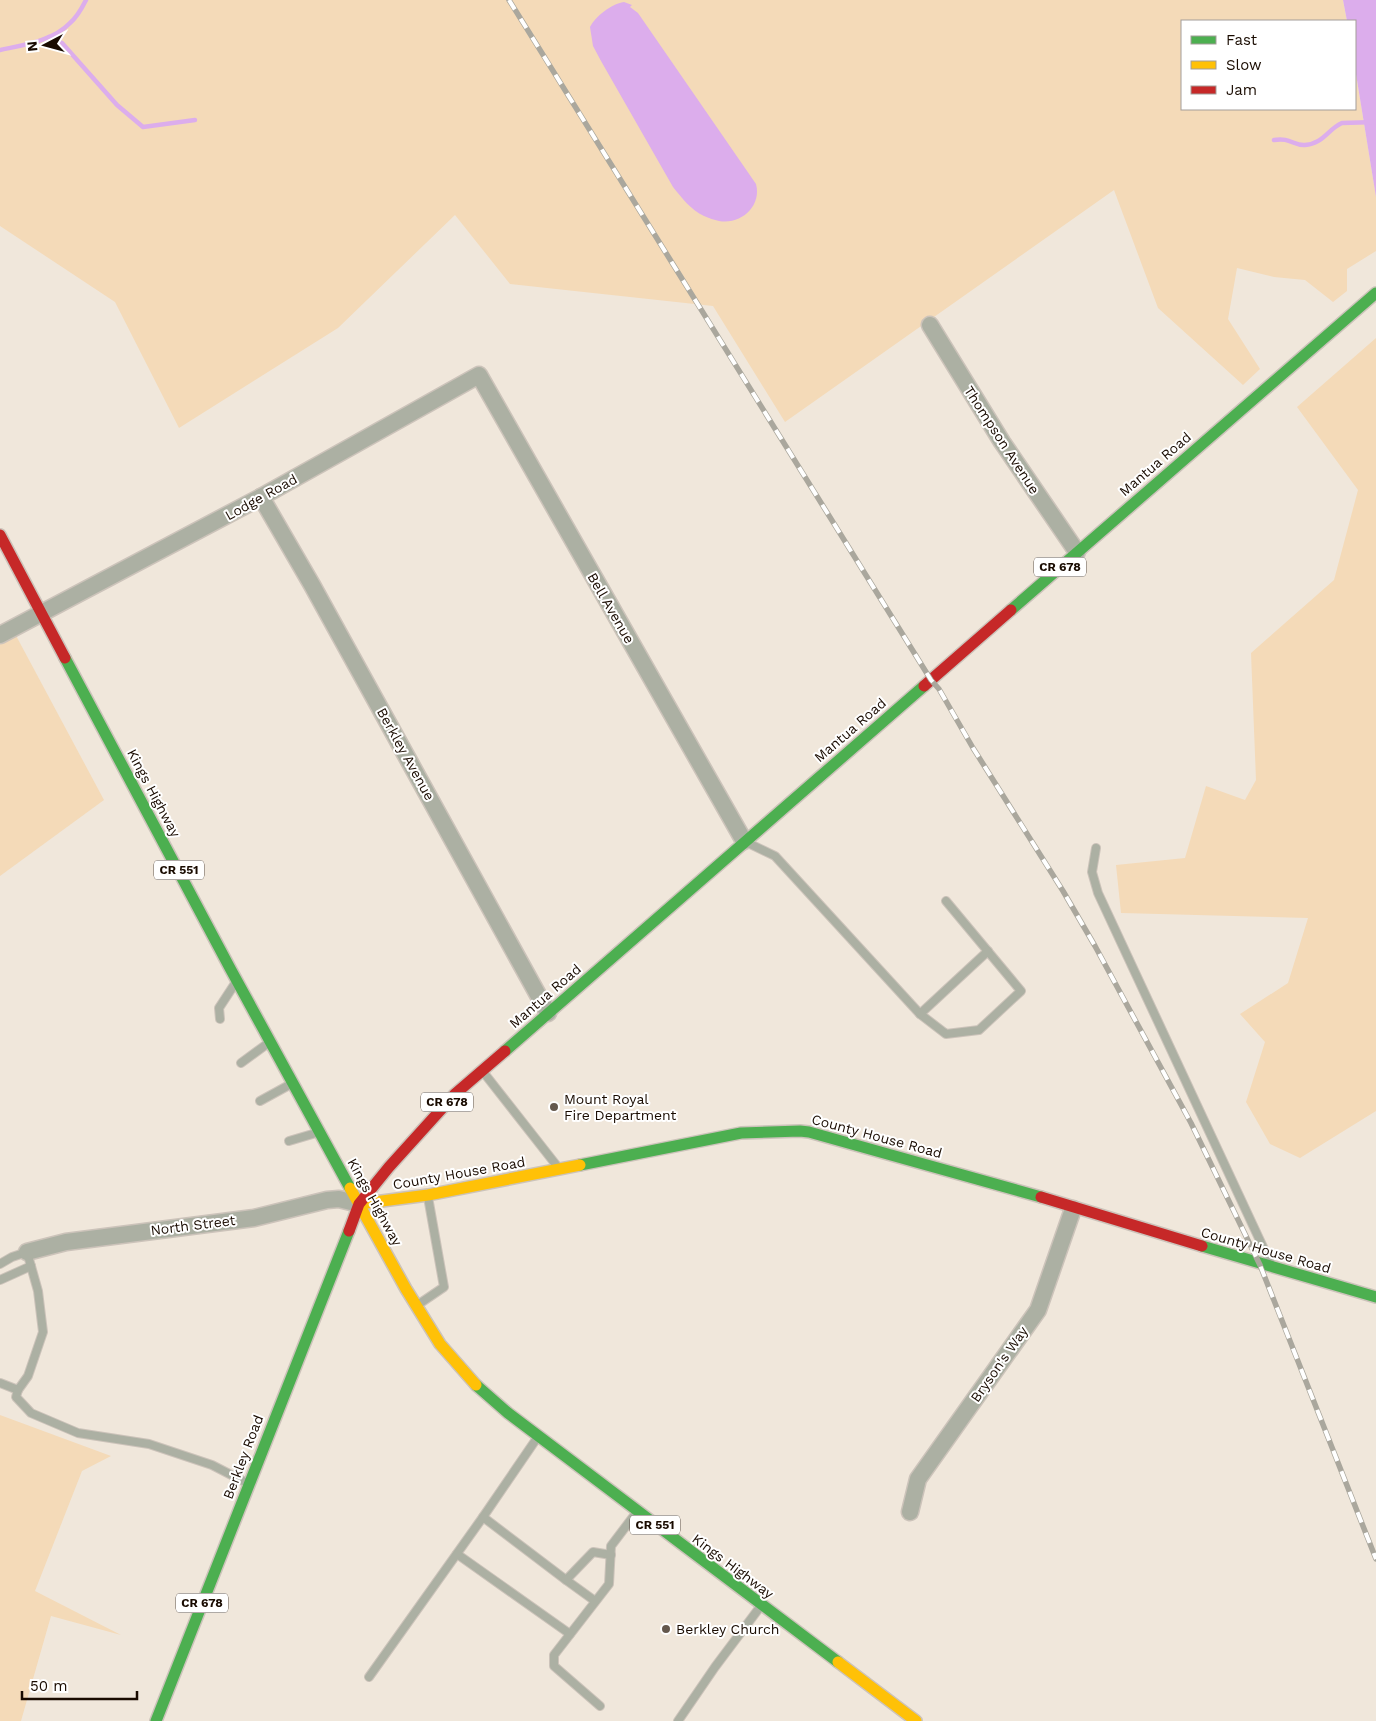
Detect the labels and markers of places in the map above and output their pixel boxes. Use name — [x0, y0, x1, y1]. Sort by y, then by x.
place label: Mount Royal Fire Department — [564, 1091, 677, 1123]
marker: Mount Royal Fire Department — [548, 1101, 560, 1113]
place label: Berkley Church — [676, 1621, 779, 1637]
marker: Berkley Church — [660, 1623, 672, 1635]

